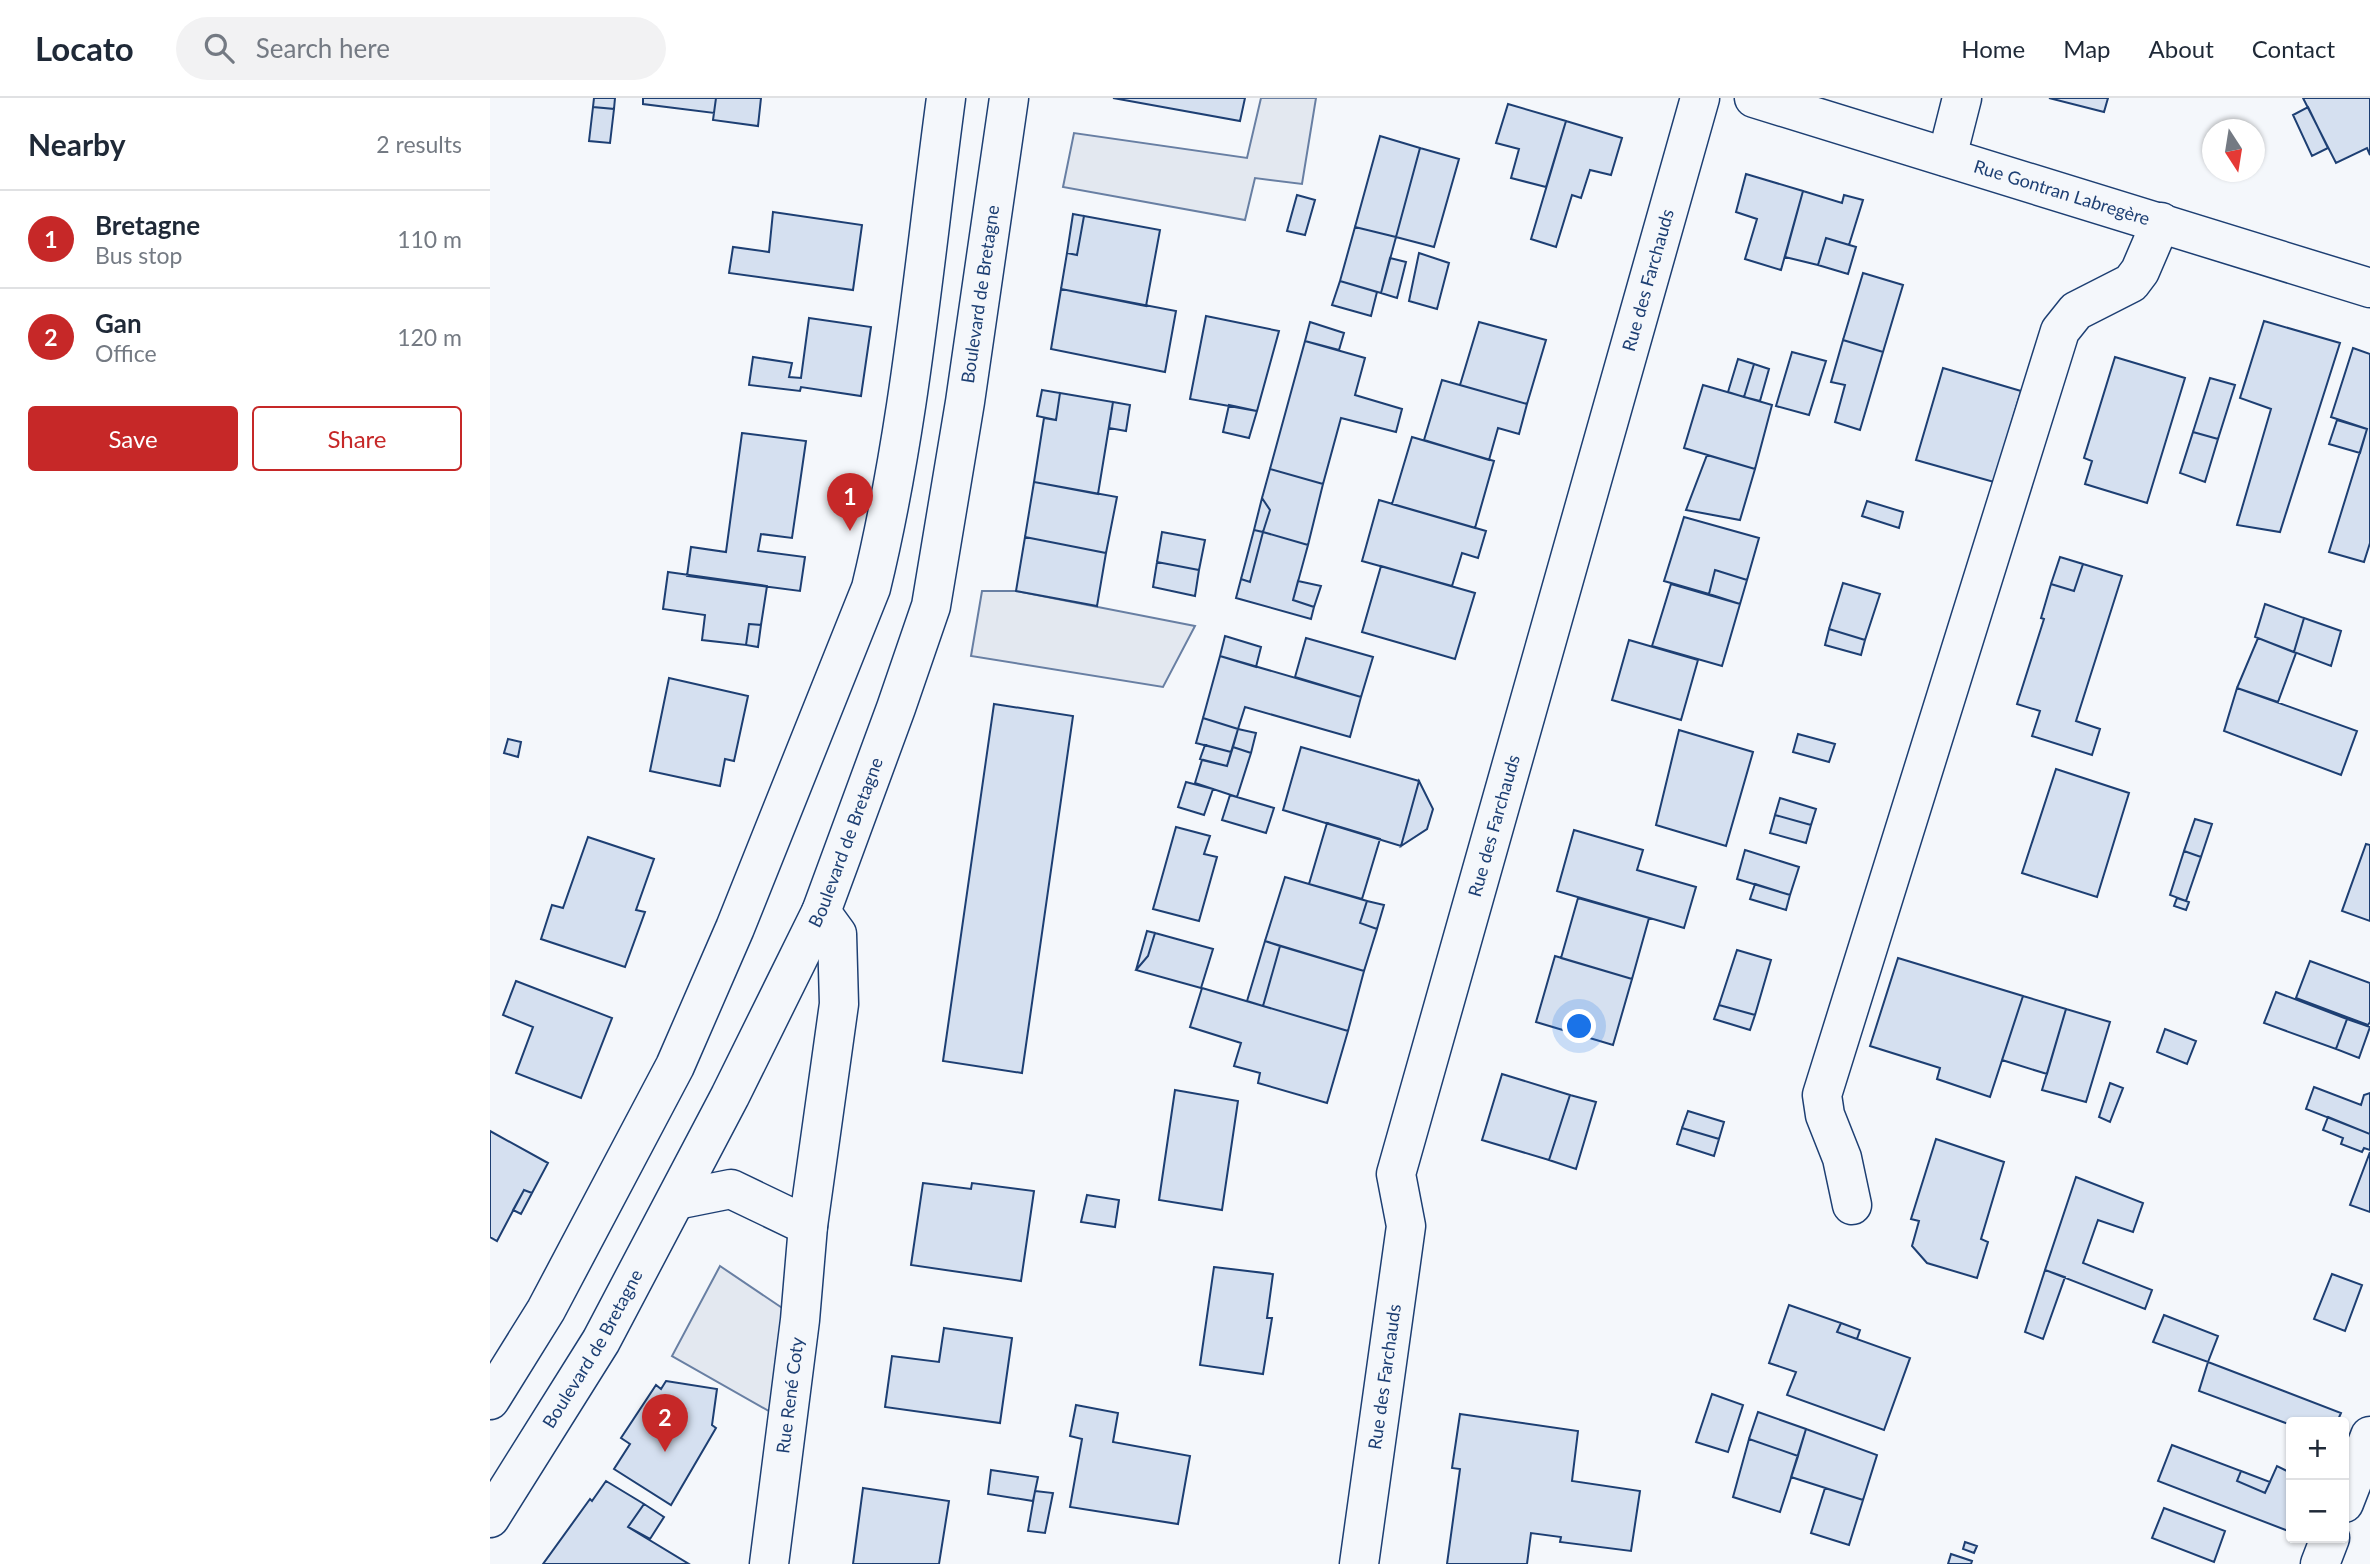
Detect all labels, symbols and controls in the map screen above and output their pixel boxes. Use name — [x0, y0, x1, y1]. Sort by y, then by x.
search box — [176, 17, 666, 80]
text: Locato — [35, 28, 134, 68]
icon: search — [200, 29, 238, 67]
text: Search here — [256, 32, 390, 64]
text: Home — [1961, 34, 2025, 63]
text: Map — [2063, 34, 2111, 63]
text: About — [2149, 34, 2214, 63]
text: Contact — [2252, 34, 2335, 63]
north arrow — [2202, 119, 2265, 182]
text: Nearby — [28, 126, 126, 162]
text: 2 results — [376, 130, 462, 158]
street label: Rue Gontran Labregère — [1971, 154, 2153, 229]
street label: Boulevard de Bretagne — [956, 203, 1003, 385]
street label: Rue des Farchauds — [1617, 206, 1678, 354]
text: Bretagne — [95, 209, 200, 241]
text: 1 — [44, 225, 58, 253]
text: 110 m — [397, 225, 462, 253]
text: Bus stop — [95, 241, 182, 269]
text: Gan — [95, 307, 142, 339]
text: 2 — [44, 323, 58, 351]
text: 120 m — [397, 323, 462, 351]
text: Office — [95, 339, 157, 367]
button: Save — [28, 406, 238, 471]
button: Share — [252, 406, 462, 471]
pin: 1 — [827, 473, 873, 531]
street label: Rue des Farchauds — [1463, 752, 1524, 899]
street label: Boulevard de Bretagne — [803, 754, 887, 931]
your location — [1562, 1009, 1596, 1043]
street label: Boulevard de Bretagne — [537, 1265, 647, 1432]
street label: Rue des Farchauds — [1363, 1302, 1405, 1451]
street label: Rue René Coty — [771, 1335, 808, 1455]
pin: 2 — [642, 1394, 688, 1452]
map controls — [2286, 1417, 2349, 1543]
button: + — [2286, 1417, 2349, 1480]
button: − — [2286, 1480, 2349, 1543]

